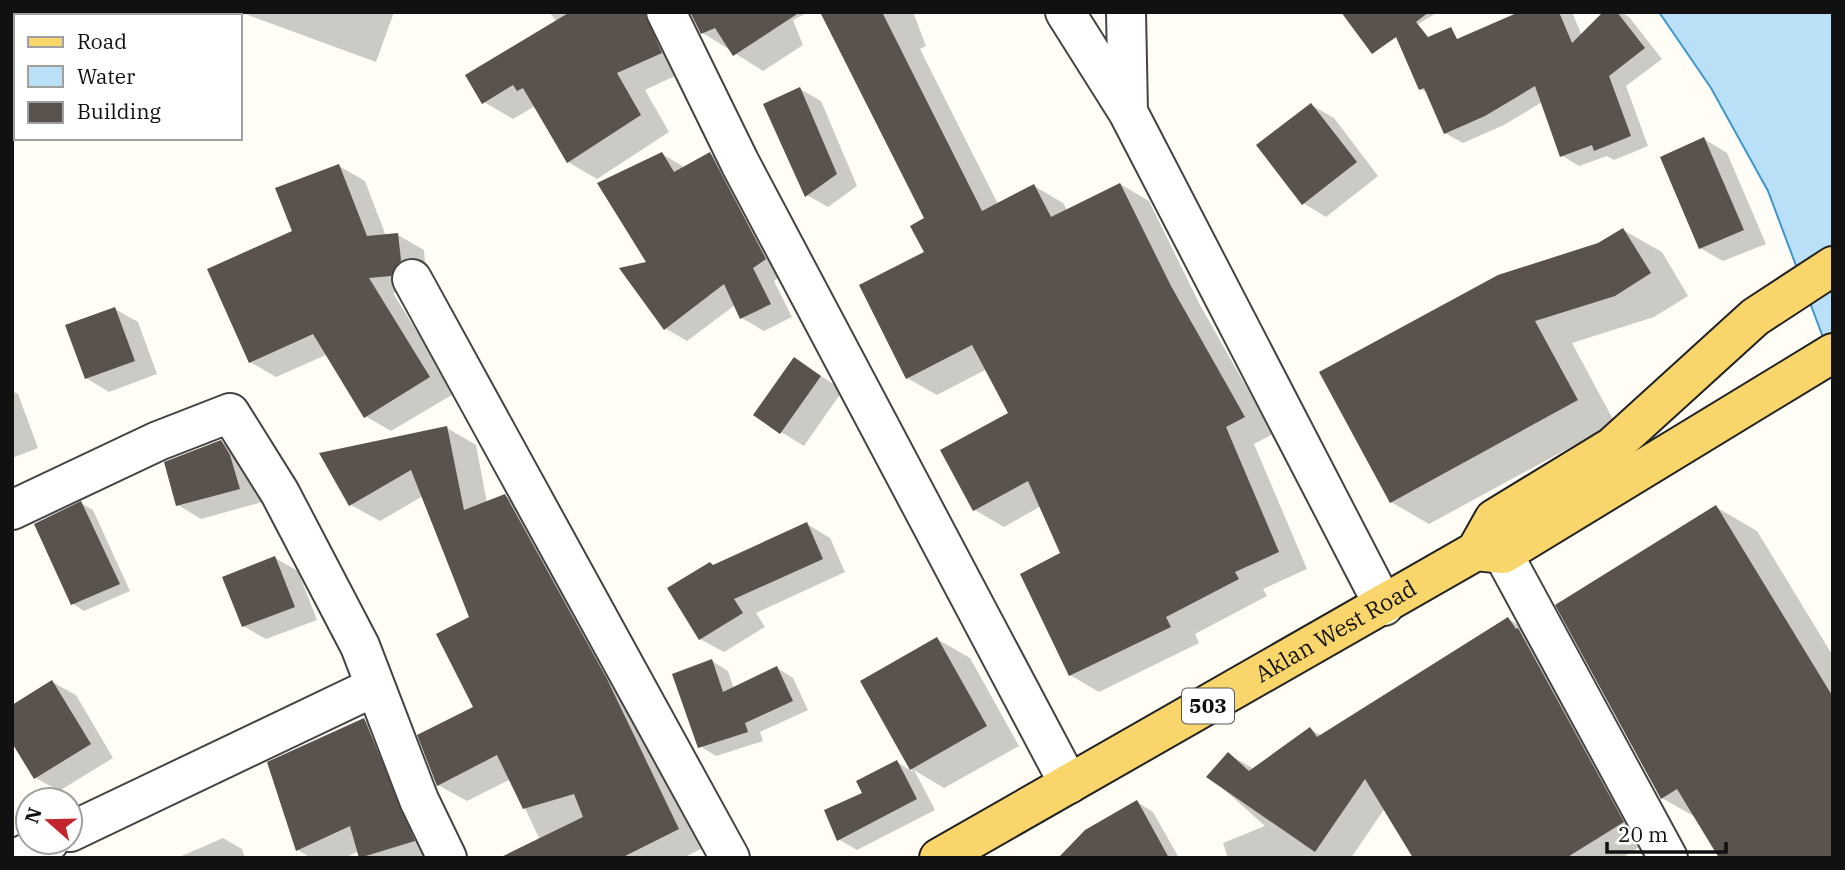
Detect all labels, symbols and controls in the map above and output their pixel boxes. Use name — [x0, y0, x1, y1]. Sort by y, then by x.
legend — [14, 14, 242, 140]
text: Road — [77, 27, 127, 55]
text: Water — [77, 62, 136, 90]
text: Building — [77, 97, 162, 125]
street label: Aklan West Road — [1249, 572, 1421, 688]
road number: 503 — [1182, 688, 1234, 724]
north arrow — [14, 786, 84, 856]
text: N — [19, 804, 47, 826]
scale bar — [1607, 810, 1726, 854]
text: 20 m — [1618, 820, 1668, 848]

